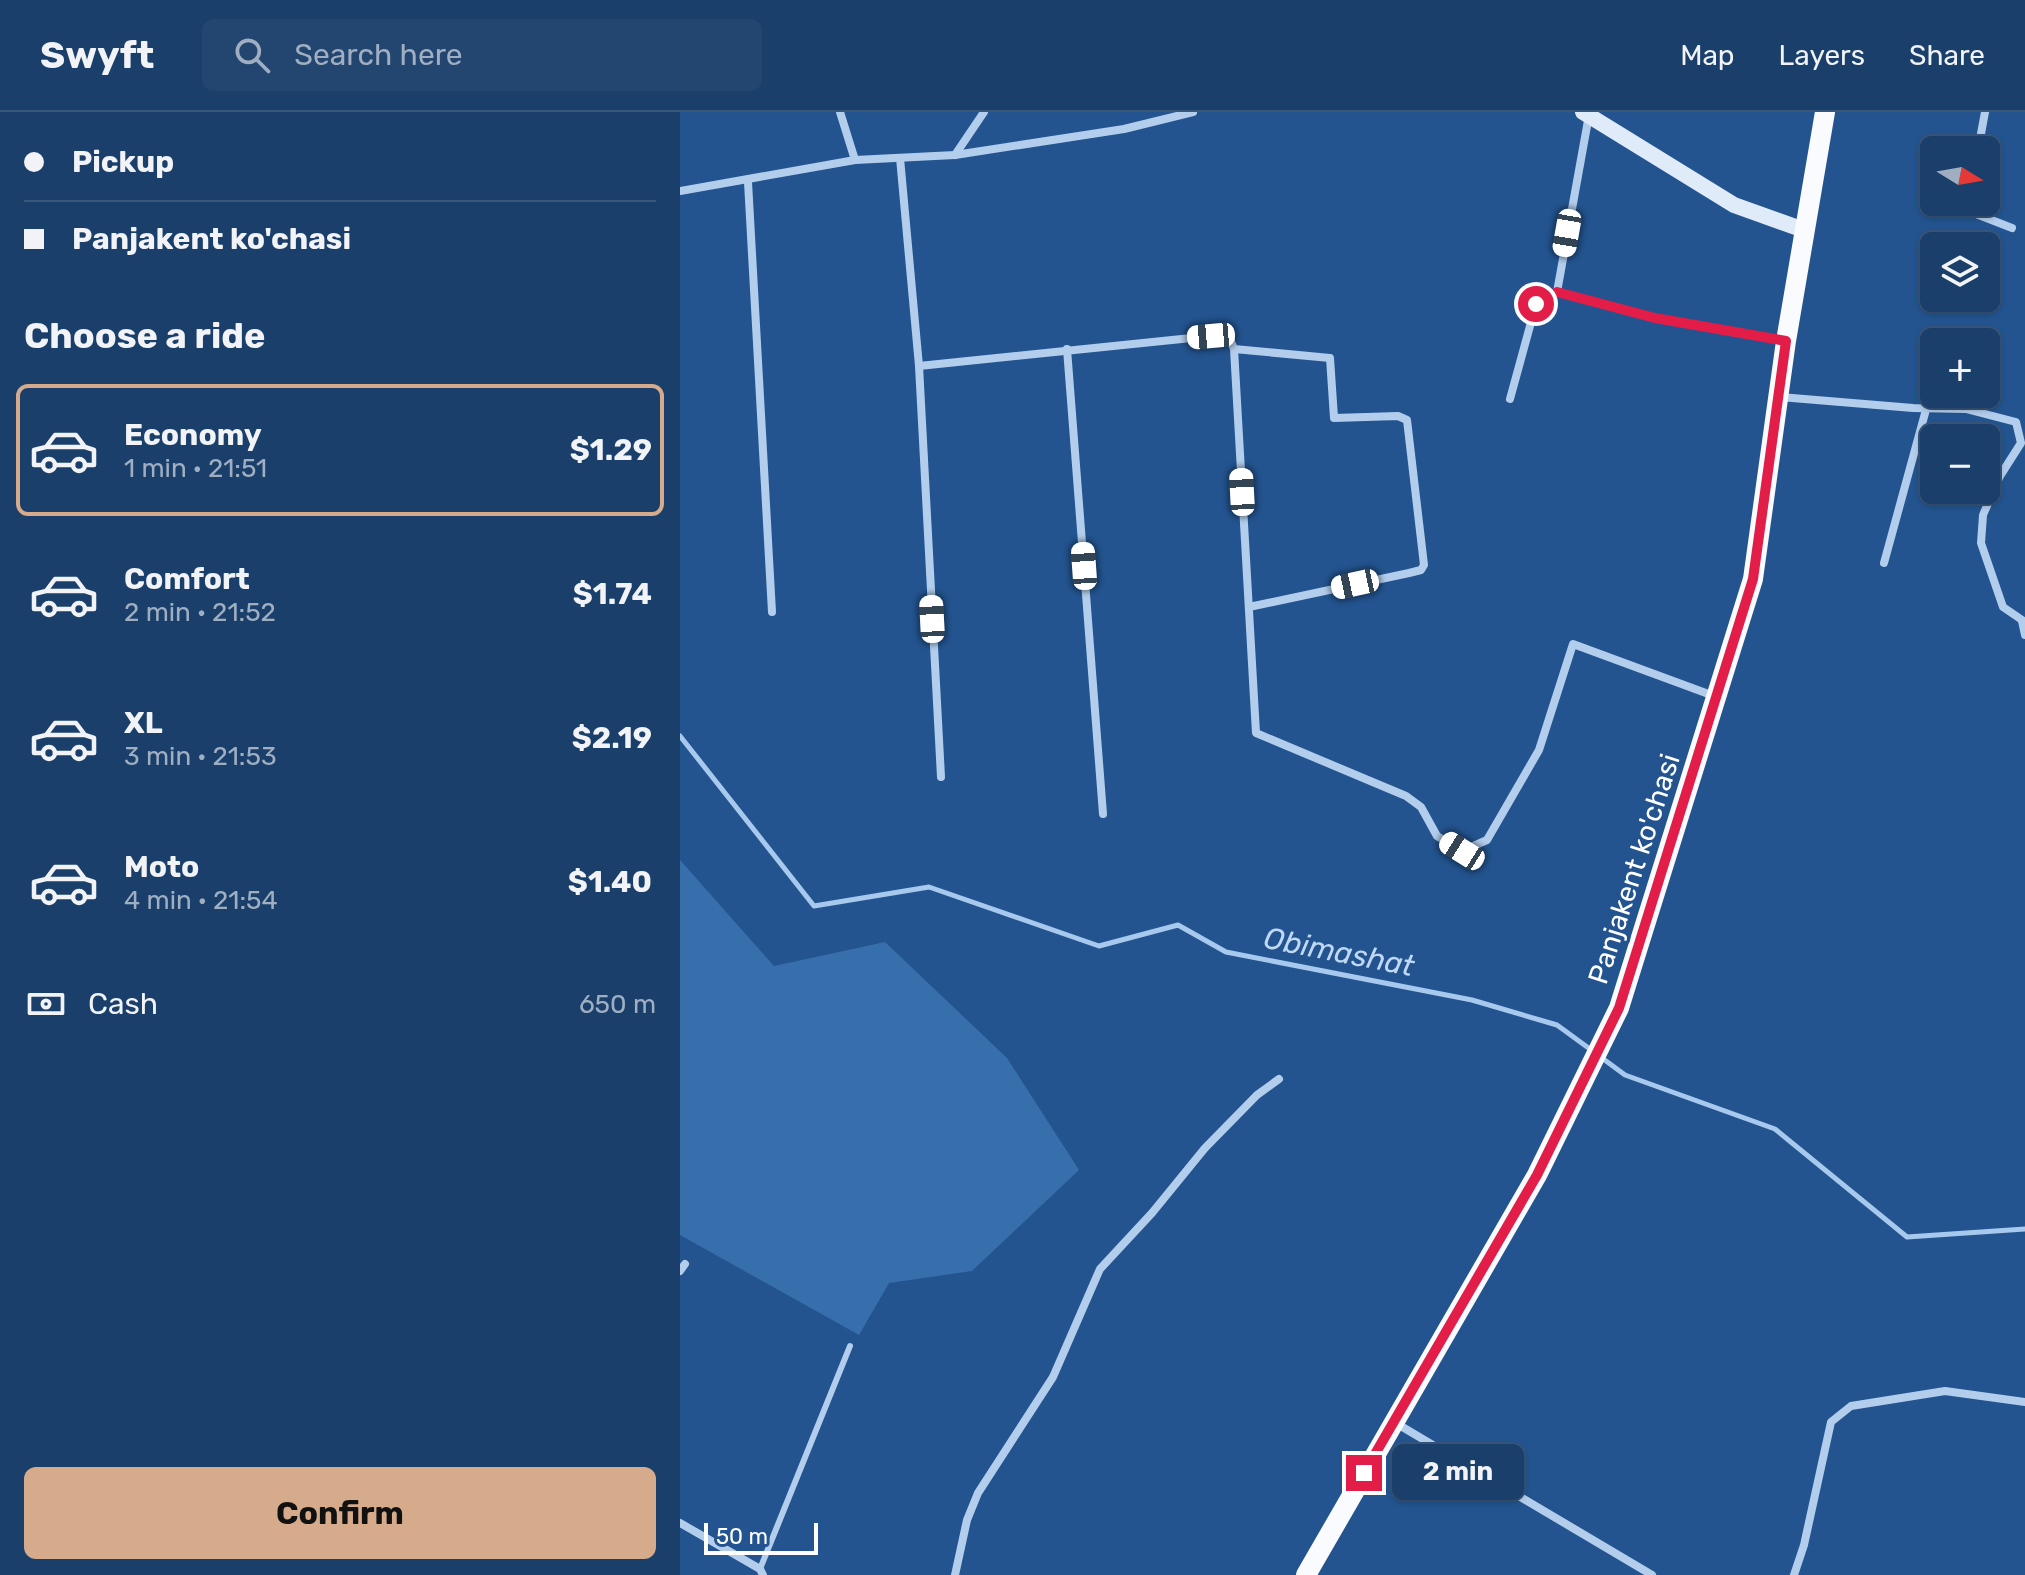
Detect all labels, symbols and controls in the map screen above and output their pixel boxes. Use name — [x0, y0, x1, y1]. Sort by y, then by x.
search box — [202, 19, 762, 91]
text: Swyft — [40, 32, 154, 78]
icon: search — [230, 33, 274, 77]
text: Search here — [294, 37, 463, 73]
text: Map — [1680, 39, 1735, 72]
text: Layers — [1779, 39, 1865, 72]
text: Share — [1909, 39, 1985, 72]
north arrow — [1920, 136, 2000, 216]
map controls — [1920, 136, 2000, 504]
text: Pickup — [72, 144, 174, 180]
car — [1551, 207, 1583, 259]
text: Panjakent ko'chasi — [72, 221, 351, 257]
button: layers — [1920, 232, 2000, 312]
route start — [1518, 286, 1554, 322]
text: Choose a ride — [24, 314, 265, 357]
car — [1186, 322, 1236, 350]
button: + — [1920, 328, 2000, 408]
icon: car — [28, 414, 100, 486]
text: Economy — [124, 417, 262, 453]
button: − — [1920, 424, 2000, 504]
text: $1.29 — [570, 432, 652, 468]
text: 1 min · 21:51 — [124, 453, 267, 484]
car — [1229, 467, 1255, 517]
car — [1070, 541, 1098, 591]
icon: car — [28, 558, 100, 630]
text: Comfort — [124, 561, 250, 597]
car — [1329, 567, 1381, 601]
text: $1.74 — [573, 576, 652, 612]
car — [919, 594, 945, 644]
text: 2 min · 21:52 — [124, 597, 276, 628]
icon: car — [28, 702, 100, 774]
text: XL — [124, 705, 163, 741]
text: $2.19 — [572, 720, 652, 756]
text: 3 min · 21:53 — [124, 741, 277, 772]
street label: Panjakent ko'chasi — [1581, 750, 1687, 988]
car — [1435, 828, 1489, 874]
icon: car — [28, 846, 100, 918]
text: Moto — [124, 849, 199, 885]
text: $1.40 — [568, 864, 652, 900]
text: 4 min · 21:54 — [124, 885, 278, 916]
water label: Obimashat — [1261, 920, 1418, 984]
icon: cash — [24, 982, 68, 1026]
text: Cash — [88, 986, 158, 1022]
text: 650 m — [579, 989, 656, 1020]
callout: 2 min — [1392, 1445, 1524, 1501]
route end — [1346, 1455, 1382, 1491]
text: 2 min — [1423, 1456, 1493, 1487]
button: Confirm — [24, 1467, 656, 1559]
scale bar — [704, 1519, 818, 1555]
text: 50 m — [716, 1523, 768, 1550]

